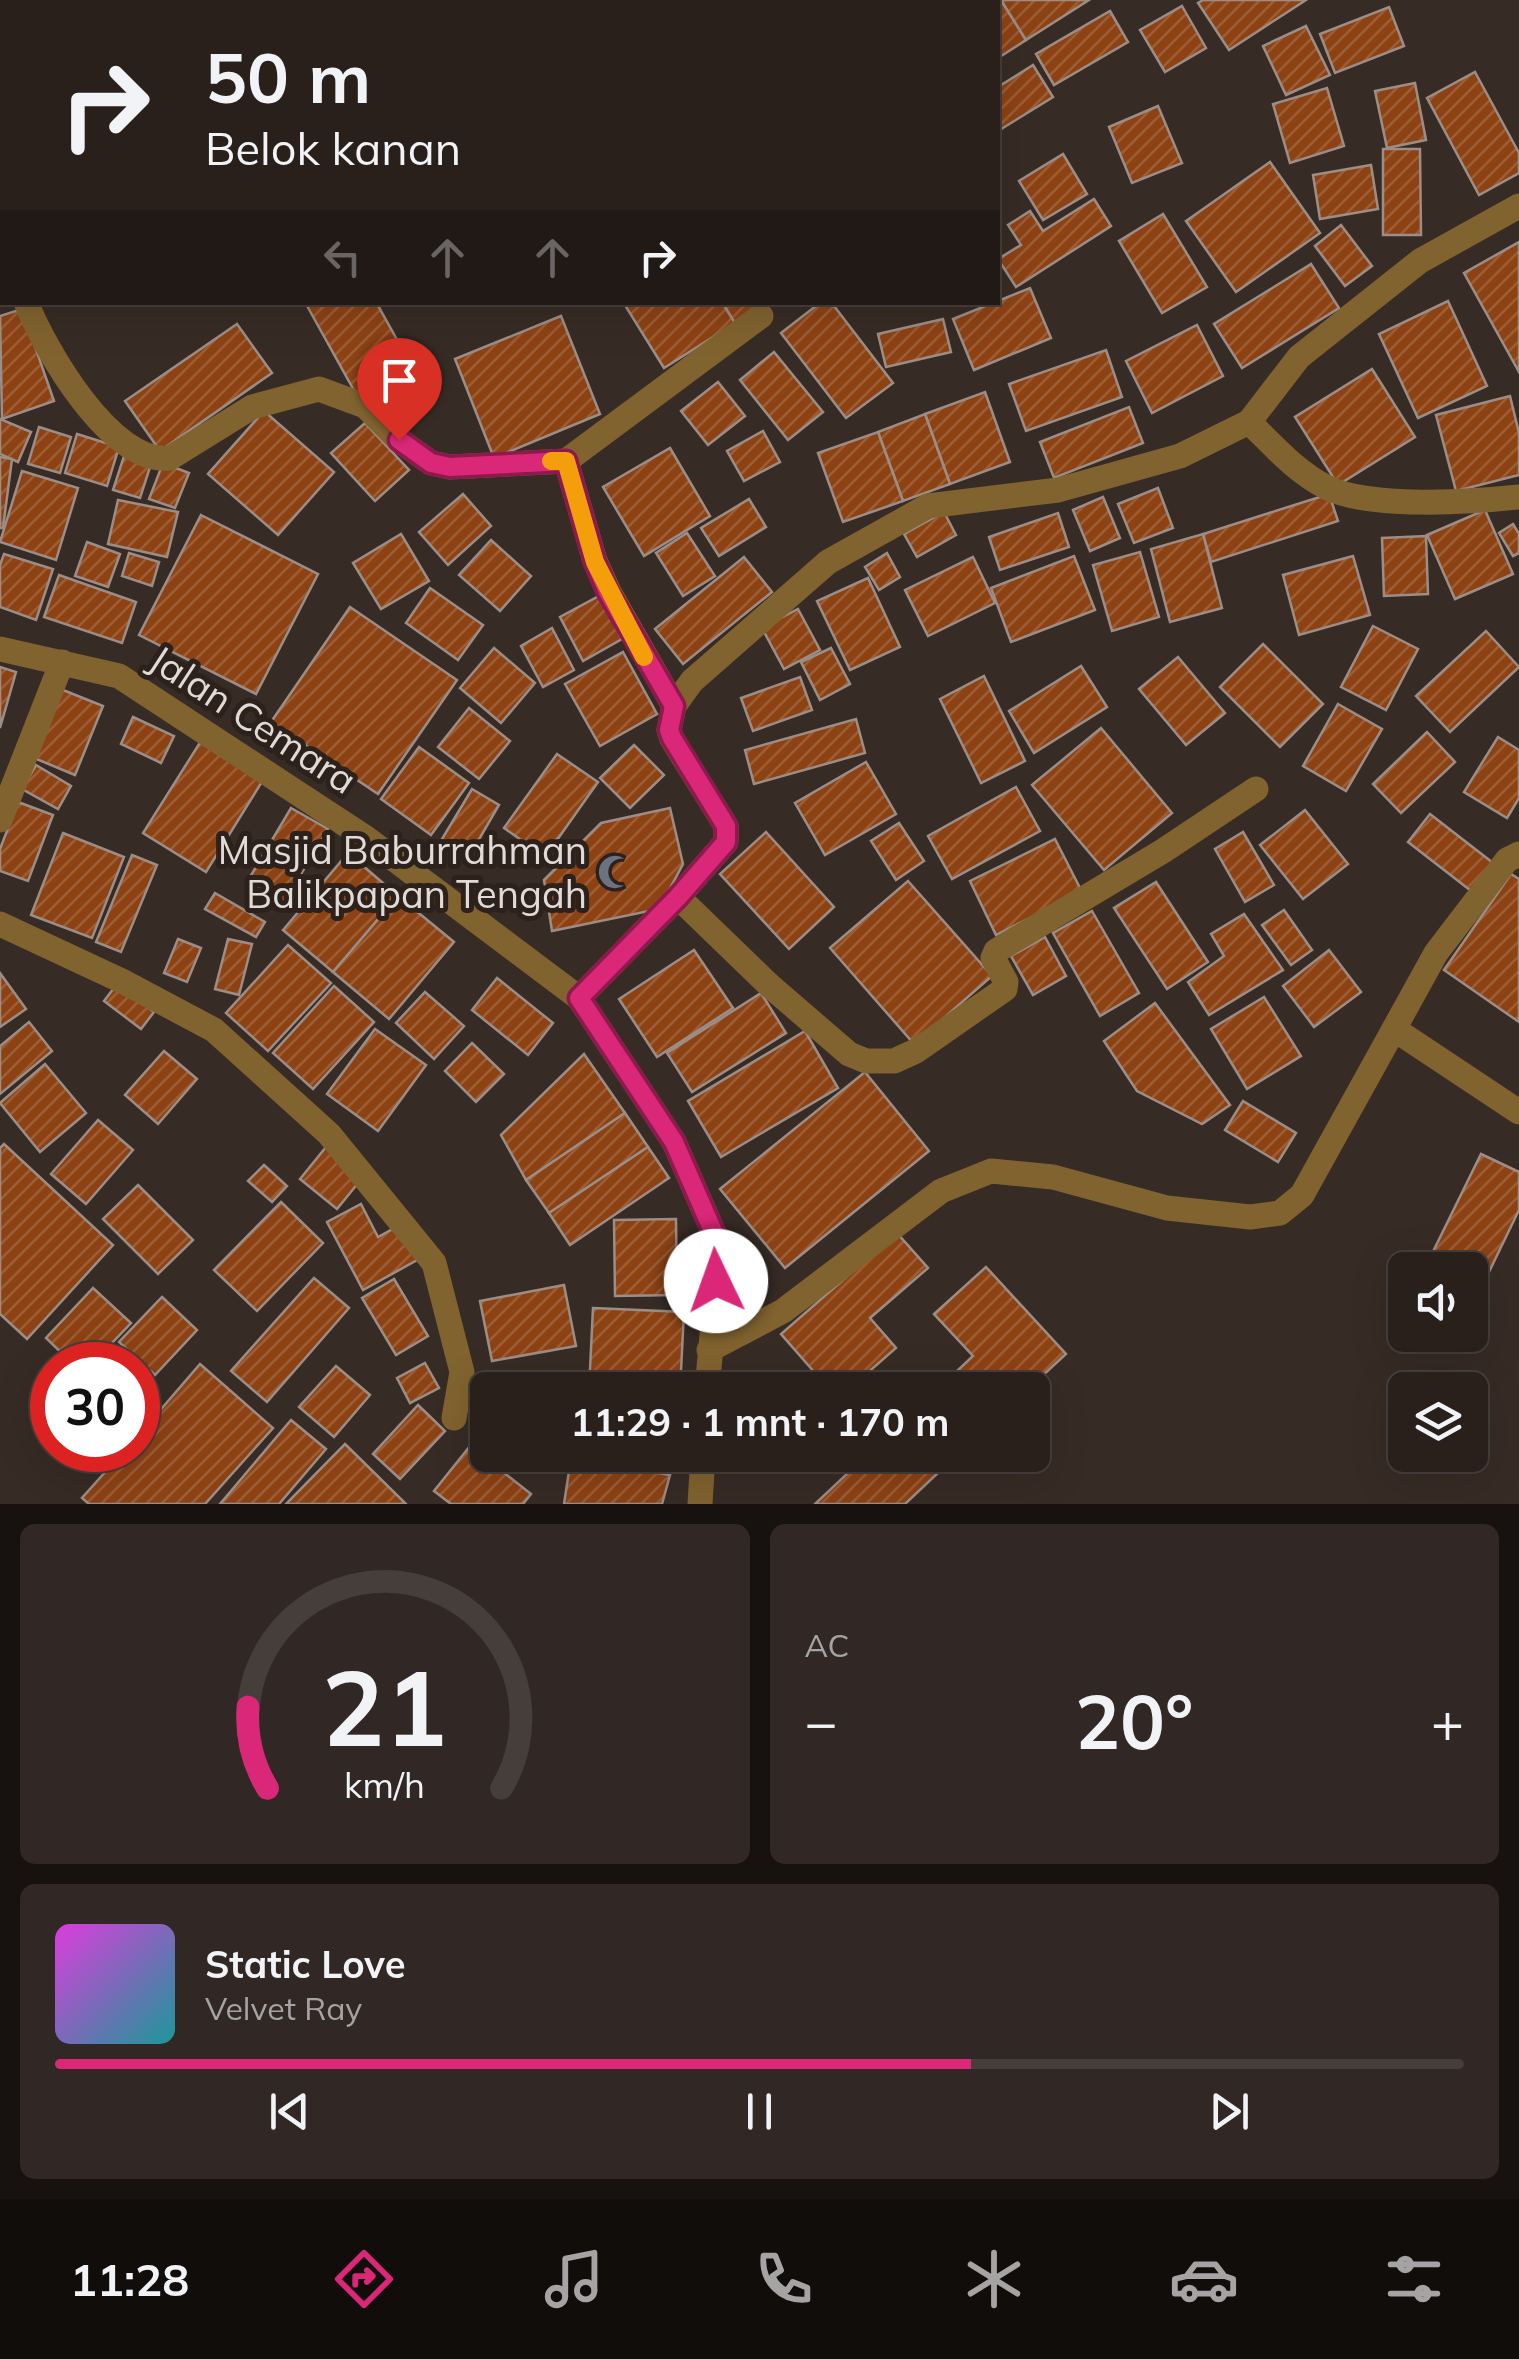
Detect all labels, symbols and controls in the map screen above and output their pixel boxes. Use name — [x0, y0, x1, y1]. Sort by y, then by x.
text: 50 m — [205, 33, 371, 121]
icon: right — [40, 40, 170, 170]
text: Belok kanan — [205, 120, 461, 176]
icon: left — [315, 230, 370, 285]
icon: ahead — [420, 230, 475, 285]
icon: ahead — [525, 230, 580, 285]
icon: right — [630, 230, 685, 285]
pin — [357, 338, 442, 441]
icon: arrive — [372, 353, 427, 408]
street label: Jalan Cemara — [140, 634, 366, 804]
place label: Masjid Baburrahman Balikpapan Tengah — [218, 826, 587, 918]
mosque icon: Masjid Baburrahman Balikpapan Tengah — [596, 853, 634, 891]
position arrow — [664, 1229, 768, 1333]
map controls — [1388, 1252, 1488, 1472]
button: sound — [1388, 1252, 1488, 1352]
speed limit sign: 30 — [30, 1342, 160, 1472]
button: layers — [1388, 1372, 1488, 1472]
text: 11:29 · 1 mnt · 170 m — [570, 1398, 950, 1446]
text: AC — [805, 1625, 850, 1665]
text: 21 — [322, 1641, 447, 1772]
text: 20° — [1075, 1674, 1193, 1768]
text: − — [805, 1687, 838, 1756]
text: + — [1431, 1687, 1464, 1756]
text: km/h — [344, 1762, 425, 1807]
text: Static Love — [205, 1940, 406, 1988]
text: Velvet Ray — [205, 1988, 362, 2028]
icon: previous — [262, 2084, 317, 2139]
icon: pause — [732, 2084, 787, 2139]
icon: next — [1202, 2084, 1257, 2139]
icon: directions — [329, 2244, 399, 2314]
icon: music — [539, 2244, 609, 2314]
icon: phone — [749, 2244, 819, 2314]
icon: climate — [959, 2244, 1029, 2314]
icon: car — [1169, 2244, 1239, 2314]
icon: filters — [1379, 2244, 1449, 2314]
text: 11:28 — [70, 2251, 189, 2307]

